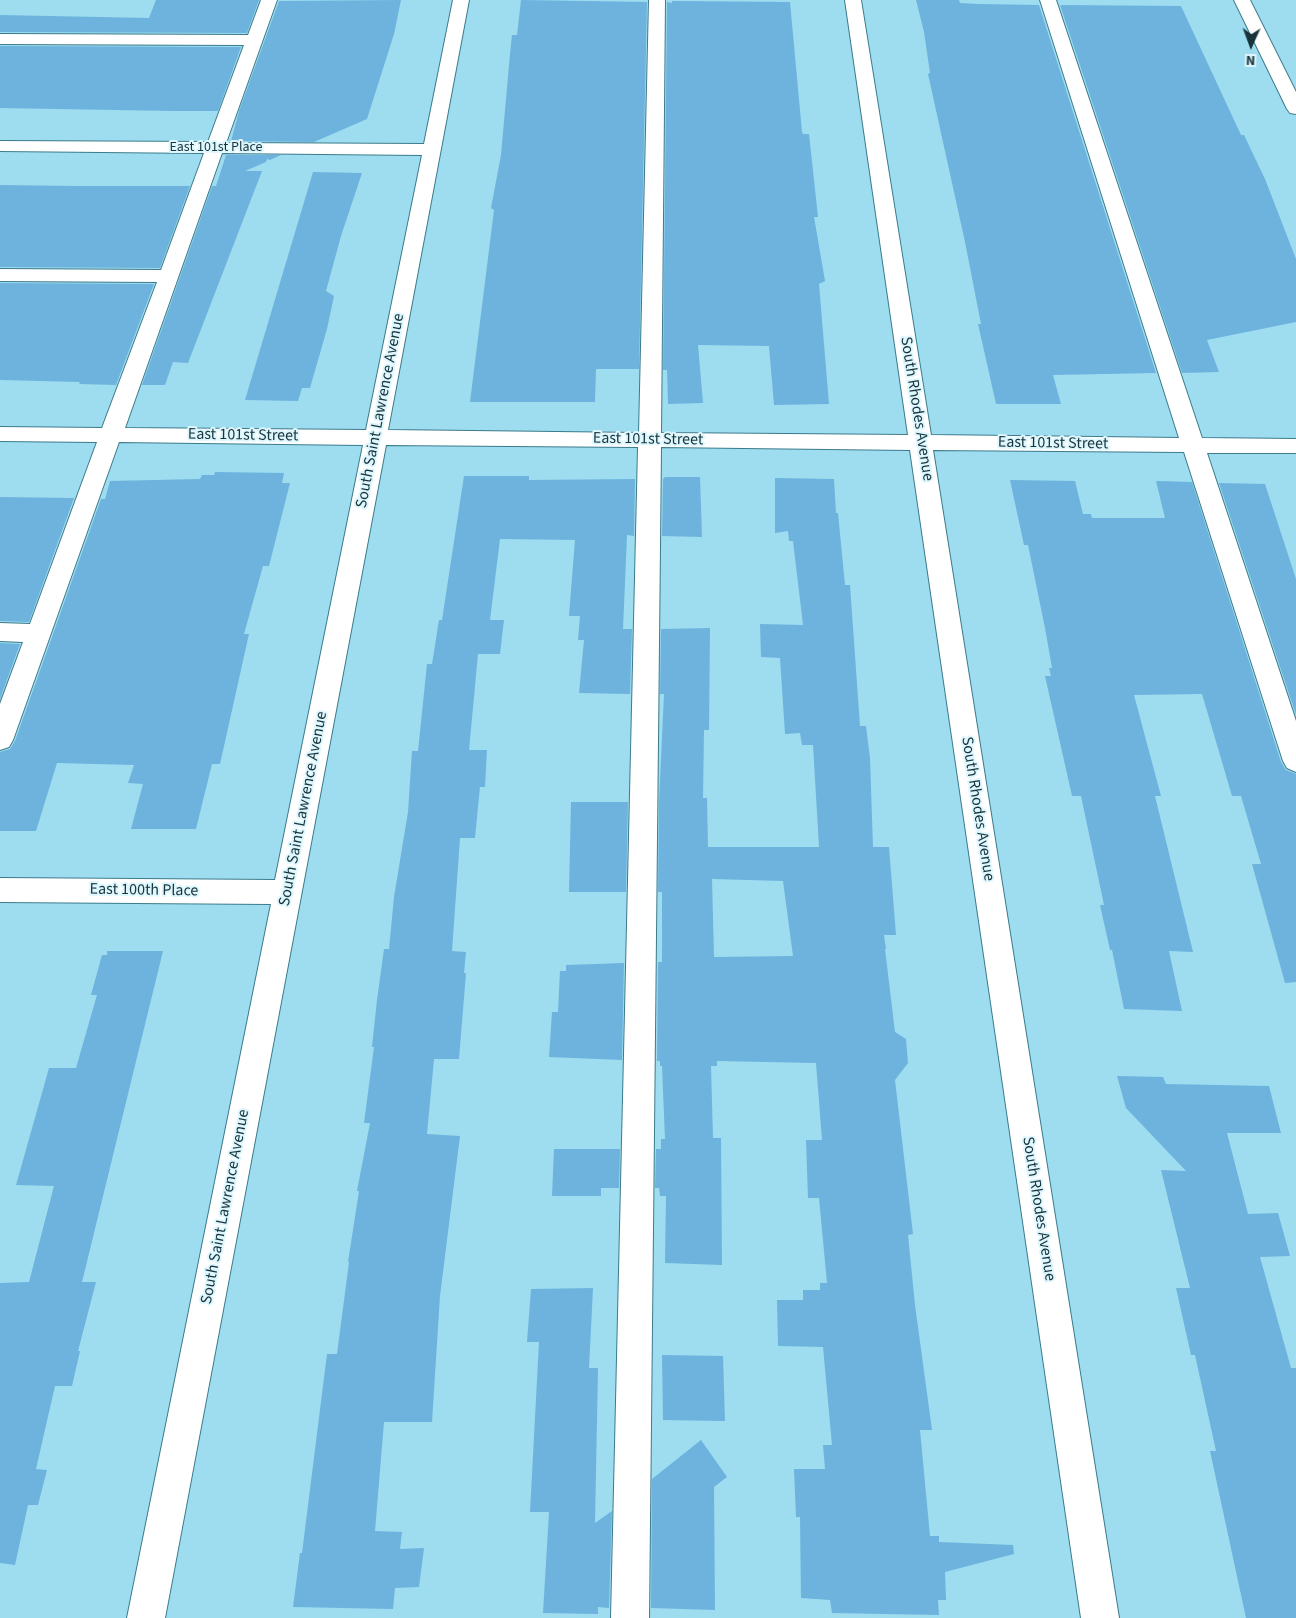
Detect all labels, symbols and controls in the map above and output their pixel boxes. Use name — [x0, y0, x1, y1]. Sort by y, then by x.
north arrow — [1226, 20, 1276, 70]
text: N — [1245, 50, 1255, 70]
street label: East 101st Place — [169, 140, 263, 156]
street label: South Saint Lawrence Avenue — [353, 312, 409, 510]
street label: South Rhodes Avenue — [895, 336, 937, 482]
street label: East 101st Street — [188, 425, 298, 447]
street label: East 101st Street — [593, 429, 703, 451]
street label: East 101st Street — [998, 433, 1108, 455]
street label: South Saint Lawrence Avenue — [276, 710, 332, 908]
street label: South Rhodes Avenue — [956, 736, 998, 882]
street label: East 100th Place — [89, 880, 199, 902]
street label: South Saint Lawrence Avenue — [198, 1108, 254, 1306]
street label: South Rhodes Avenue — [1017, 1136, 1059, 1282]

